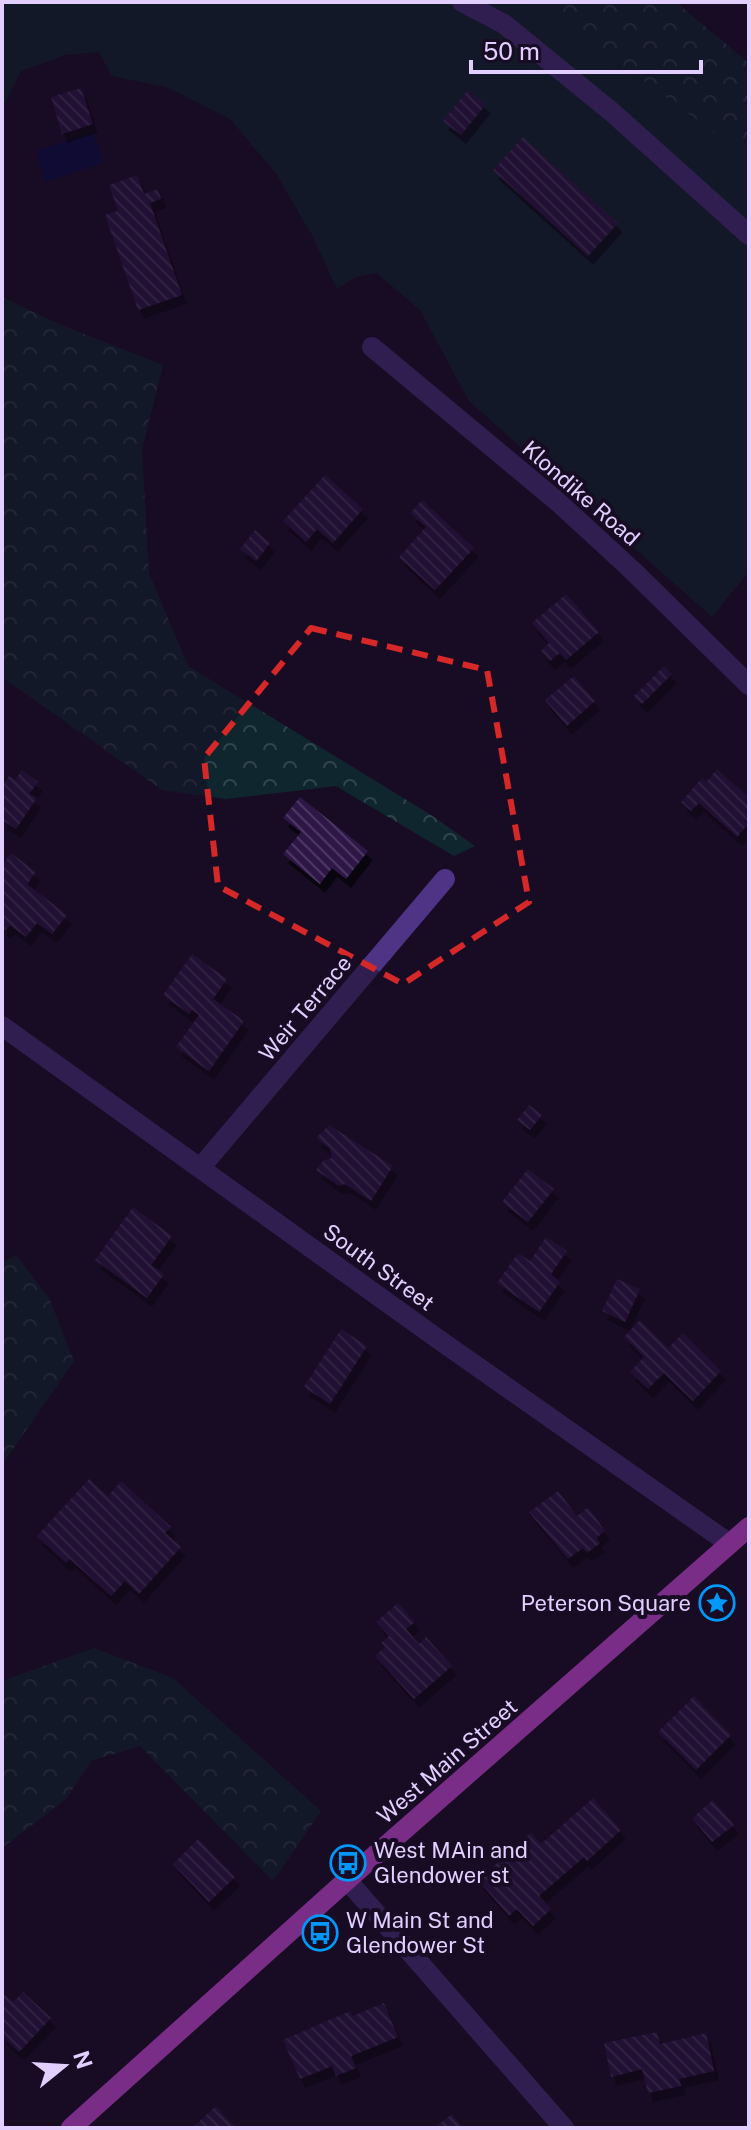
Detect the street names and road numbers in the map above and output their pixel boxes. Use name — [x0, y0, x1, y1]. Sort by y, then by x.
street label: Klondike Road — [517, 435, 645, 551]
street label: Weir Terrace — [253, 950, 357, 1066]
street label: South Street — [318, 1218, 440, 1316]
street label: West Main Street — [372, 1693, 522, 1829]

